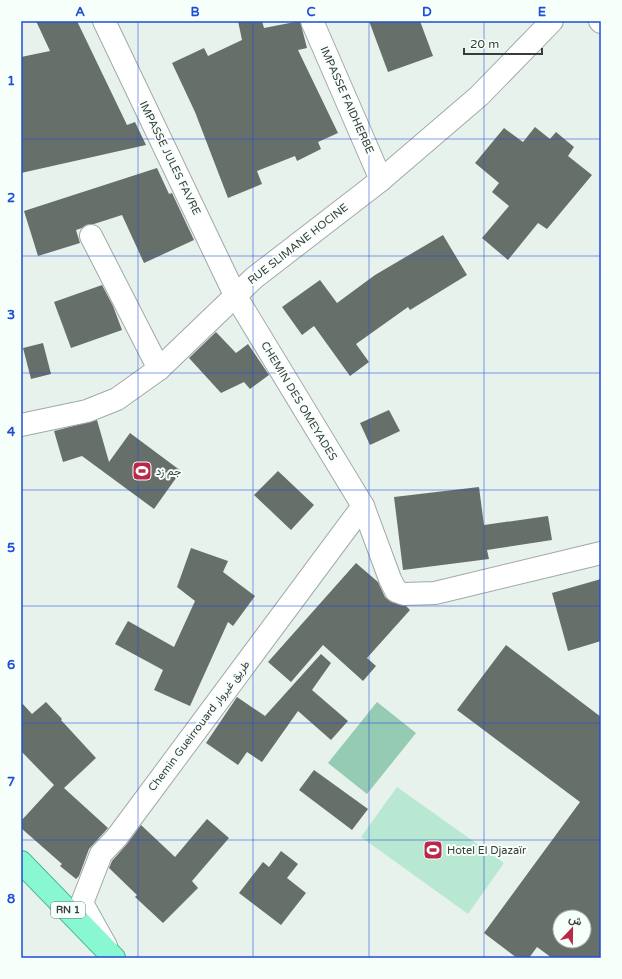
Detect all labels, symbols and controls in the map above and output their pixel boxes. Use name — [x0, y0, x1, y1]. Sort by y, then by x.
text: A — [75, 4, 85, 20]
text: B — [190, 4, 200, 20]
text: C — [306, 4, 316, 20]
text: D — [422, 4, 432, 20]
text: E — [538, 4, 546, 20]
scale bar — [464, 30, 542, 56]
text: 20 m — [470, 37, 499, 51]
street label: IMPASSE FAIDHERBE — [318, 44, 376, 156]
text: 1 — [7, 73, 15, 89]
street label: IMPASSE JULES FAVRE — [137, 99, 203, 217]
text: 2 — [7, 190, 15, 206]
street label: RUE SLIMANE HOCINE — [245, 201, 351, 287]
text: 3 — [7, 307, 15, 323]
street label: CHEMIN DES OMEYADES — [258, 339, 340, 463]
text: 4 — [7, 424, 16, 440]
sports icon: جم زد — [131, 460, 153, 482]
place label: جم زد — [156, 465, 181, 479]
text: 5 — [7, 540, 15, 556]
text: 6 — [7, 657, 15, 673]
street label: Chemin Gueirrouard طريق غيروار — [146, 658, 252, 794]
text: 7 — [7, 774, 15, 790]
sports icon: Hotel El Djazaïr — [422, 839, 444, 861]
place label: Hotel El Djazaïr — [447, 844, 527, 857]
text: 8 — [7, 891, 15, 907]
road number: RN 1 — [51, 902, 85, 918]
north arrow — [552, 909, 592, 949]
text: ش — [567, 912, 584, 929]

